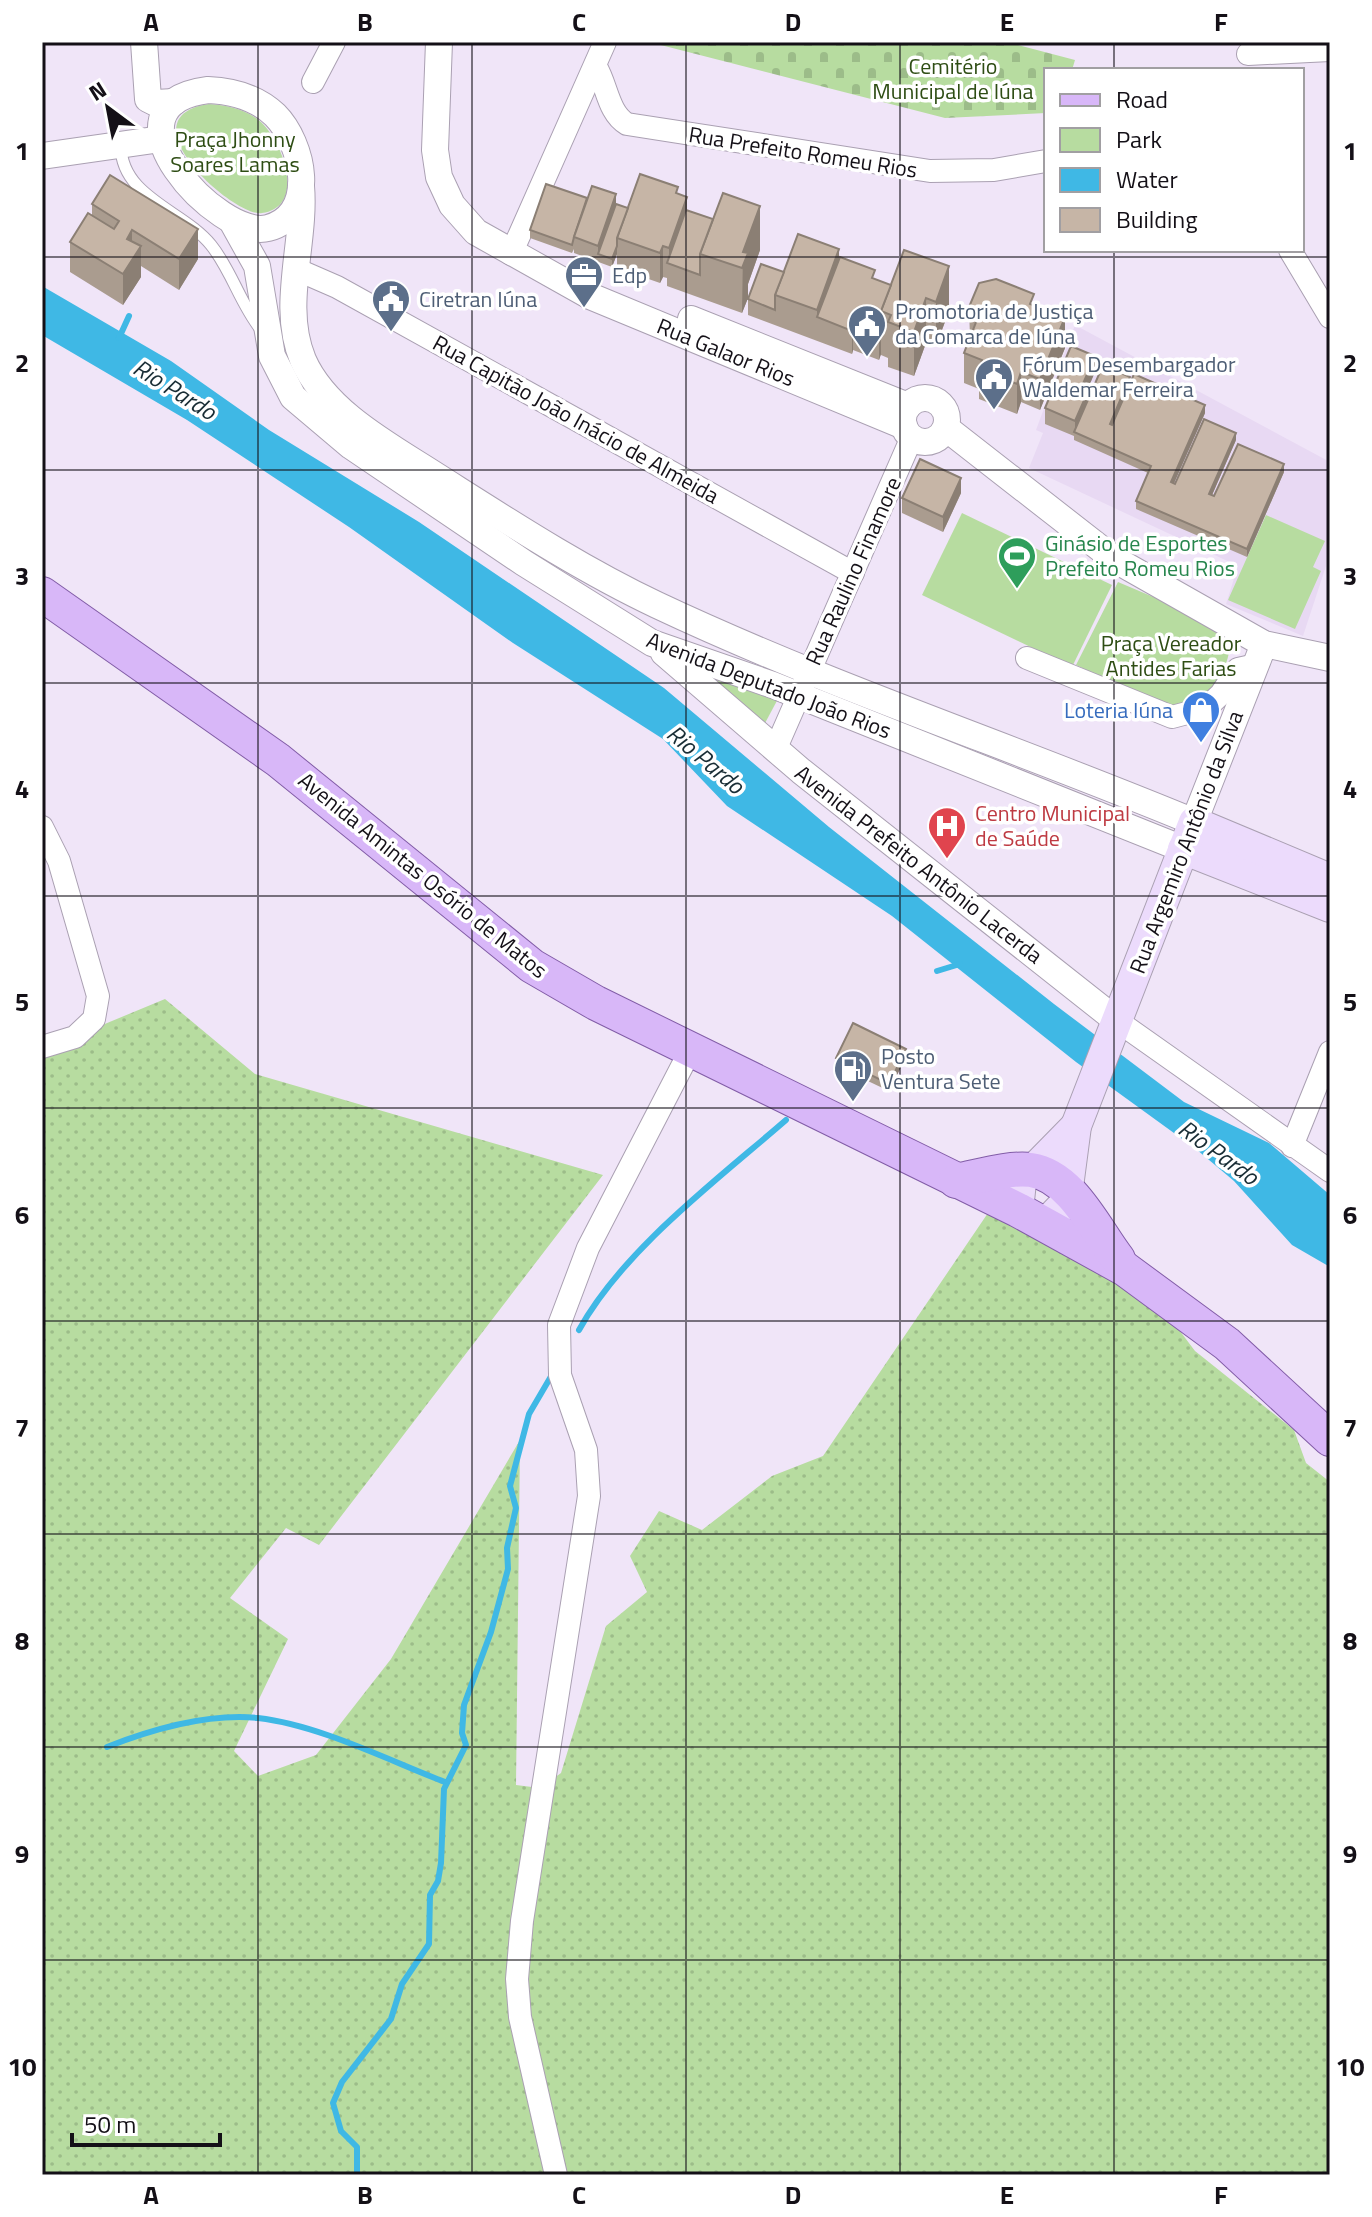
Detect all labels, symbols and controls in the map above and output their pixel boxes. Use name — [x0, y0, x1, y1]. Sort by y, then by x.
text: A — [143, 2, 159, 41]
text: B — [357, 2, 373, 41]
text: C — [572, 2, 586, 41]
text: D — [785, 2, 801, 41]
text: E — [1000, 2, 1014, 41]
text: F — [1214, 2, 1228, 41]
park label: Cemitério Municipal de Iúna — [872, 49, 1034, 108]
north arrow — [68, 68, 148, 148]
legend — [1044, 68, 1304, 252]
text: N — [82, 73, 113, 109]
text: Road — [1116, 81, 1168, 117]
street label: Rua Prefeito Romeu Rios — [686, 117, 920, 187]
text: Park — [1116, 121, 1162, 157]
park label: Praça Jhonny Soares Lamas — [170, 122, 300, 181]
text: 1 — [15, 131, 29, 170]
text: 1 — [1343, 131, 1357, 170]
text: Water — [1116, 161, 1178, 197]
text: Building — [1116, 201, 1198, 237]
office icon: Edp — [563, 254, 605, 309]
place label: Edp — [612, 258, 647, 292]
public building icon: Ciretran Iúna — [370, 278, 412, 333]
place label: Ciretran Iúna — [419, 282, 537, 316]
place label: Promotoria de Justiça da Comarca de Iúna — [895, 294, 1094, 353]
public building icon: Promotoria de Justiça da Comarca de Iúna — [846, 303, 888, 358]
street label: Rua Galaor Rios — [652, 309, 800, 395]
street label: Rua Capitão João Inácio de Almeida — [427, 326, 725, 512]
text: 2 — [15, 343, 29, 382]
text: 2 — [1343, 343, 1357, 382]
place label: Fórum Desembargador Waldemar Ferreira — [1022, 347, 1236, 406]
water label: Rio Pardo — [127, 349, 224, 429]
public building icon: Fórum Desembargador Waldemar Ferreira — [973, 356, 1015, 411]
street label: Rua Raulino Finamore — [796, 471, 910, 671]
place label: Ginásio de Esportes Prefeito Romeu Rios — [1045, 526, 1235, 585]
sports icon: Ginásio de Esportes Prefeito Romeu Rios — [996, 535, 1038, 590]
text: 3 — [15, 556, 29, 595]
text: 3 — [1343, 556, 1357, 595]
street label: Avenida Deputado João Rios — [642, 623, 896, 747]
park label: Praça Vereador Antides Farias — [1101, 626, 1242, 685]
shop icon: Loteria Iúna — [1180, 689, 1222, 744]
place label: Loteria Iúna — [1064, 693, 1173, 727]
street label: Rua Argemiro Antônio da Silva — [1120, 706, 1252, 978]
water label: Rio Pardo — [659, 716, 754, 803]
street label: Avenida Prefeito Antônio Lacerda — [788, 756, 1050, 972]
street label: Avenida Amintas Osório de Matos — [291, 764, 555, 986]
text: 4 — [15, 769, 29, 808]
text: 4 — [1343, 769, 1357, 808]
place label: Centro Municipal de Saúde — [975, 796, 1130, 855]
hospital icon: Centro Municipal de Saúde — [926, 805, 968, 860]
text: 5 — [15, 982, 29, 1021]
text: 5 — [1343, 982, 1357, 1021]
place label: Posto Ventura Sete — [881, 1039, 1001, 1098]
fuel station icon: Posto Ventura Sete — [832, 1048, 874, 1103]
water label: Rio Pardo — [1171, 1110, 1268, 1194]
text: 6 — [15, 1195, 29, 1234]
text: 6 — [1343, 1195, 1357, 1234]
text: 7 — [15, 1408, 29, 1447]
text: 7 — [1343, 1408, 1357, 1447]
text: 8 — [15, 1621, 29, 1660]
text: 8 — [1343, 1621, 1357, 1660]
text: 9 — [15, 1834, 29, 1873]
text: 9 — [1343, 1834, 1357, 1873]
text: 10 — [7, 2047, 37, 2086]
text: 10 — [1335, 2047, 1365, 2086]
scale bar — [72, 2097, 220, 2147]
text: 50 m — [84, 2106, 136, 2142]
text: A — [143, 2175, 159, 2214]
text: B — [357, 2175, 373, 2214]
text: C — [572, 2175, 586, 2214]
text: D — [785, 2175, 801, 2214]
text: E — [1000, 2175, 1014, 2214]
text: F — [1214, 2175, 1228, 2214]

